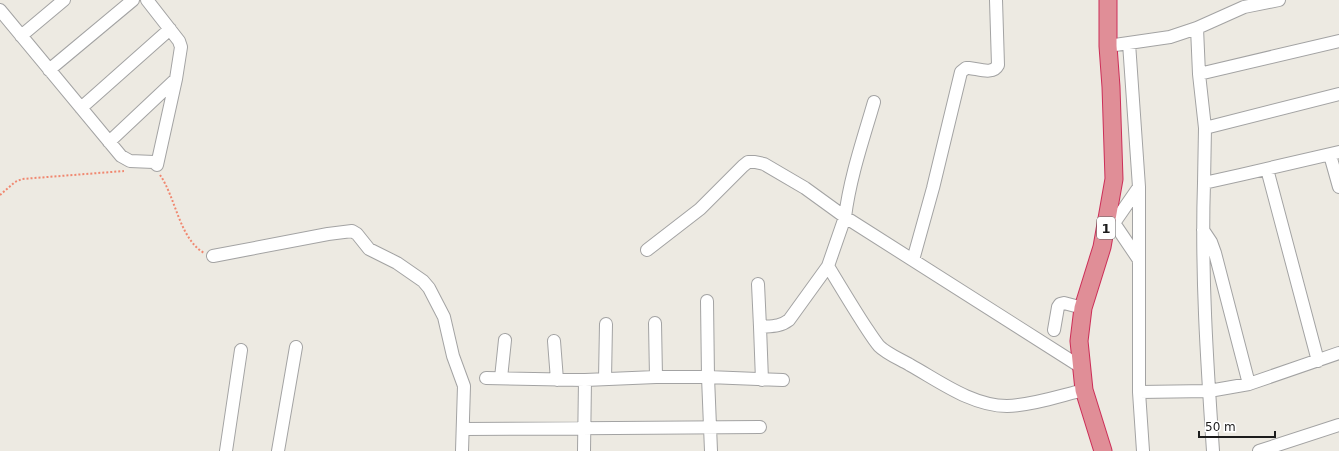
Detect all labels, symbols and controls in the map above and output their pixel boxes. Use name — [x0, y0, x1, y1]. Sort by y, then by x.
road number: 1 — [1097, 217, 1115, 239]
scale bar — [1199, 413, 1275, 439]
text: 50 m — [1205, 420, 1236, 434]

